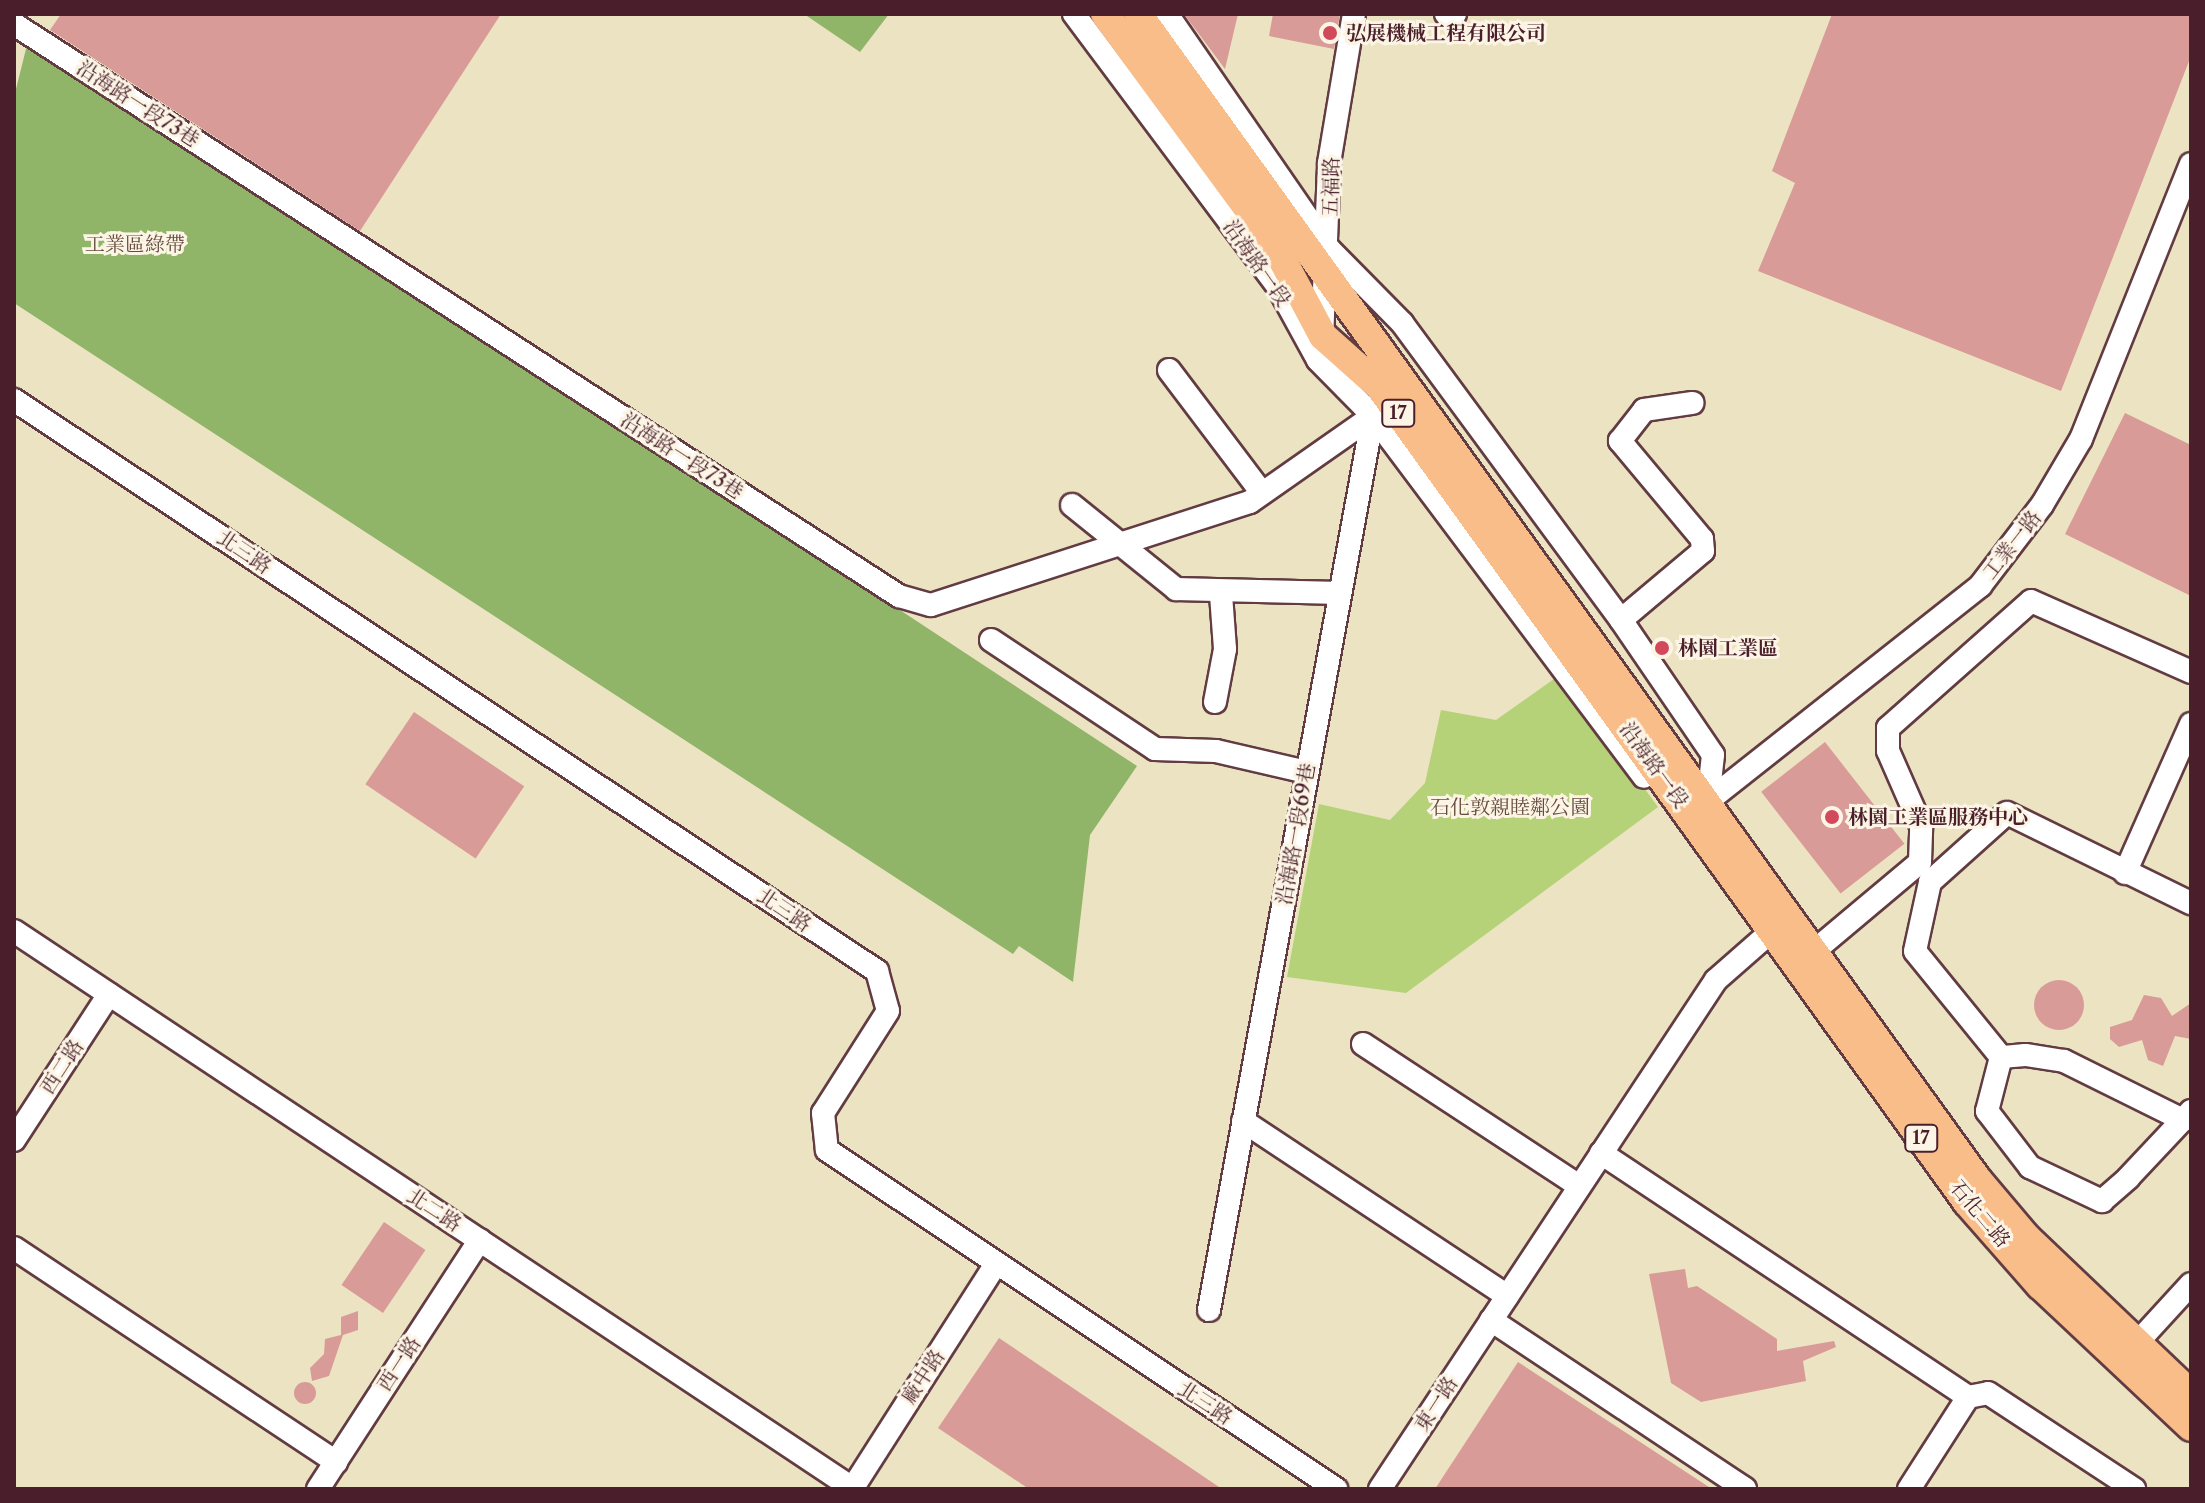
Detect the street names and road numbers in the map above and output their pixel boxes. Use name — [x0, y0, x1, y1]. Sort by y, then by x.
street label: 沿海路一段73巷 — [72, 56, 204, 152]
street label: 五福路 — [1318, 157, 1344, 217]
street label: 沿海路一段 — [1218, 215, 1296, 311]
road number: 17 — [1380, 399, 1416, 427]
street label: 沿海路一段73巷 — [616, 408, 748, 504]
street label: 工業一路 — [1978, 506, 2046, 584]
street label: 北三路 — [212, 525, 276, 579]
street label: 沿海路一段 — [1615, 717, 1693, 813]
street label: 沿海路一段69巷 — [1272, 761, 1320, 907]
street label: 北三路 — [752, 883, 816, 937]
street label: 西二路 — [36, 1035, 88, 1099]
road number: 17 — [1903, 1124, 1939, 1152]
street label: 石化二路 — [1945, 1176, 2015, 1252]
street label: 北二路 — [402, 1184, 466, 1236]
street label: 西一路 — [373, 1332, 425, 1396]
street label: 廠中路 — [897, 1345, 949, 1409]
street label: 東一路 — [1410, 1372, 1462, 1436]
street label: 北三路 — [1173, 1377, 1237, 1429]

